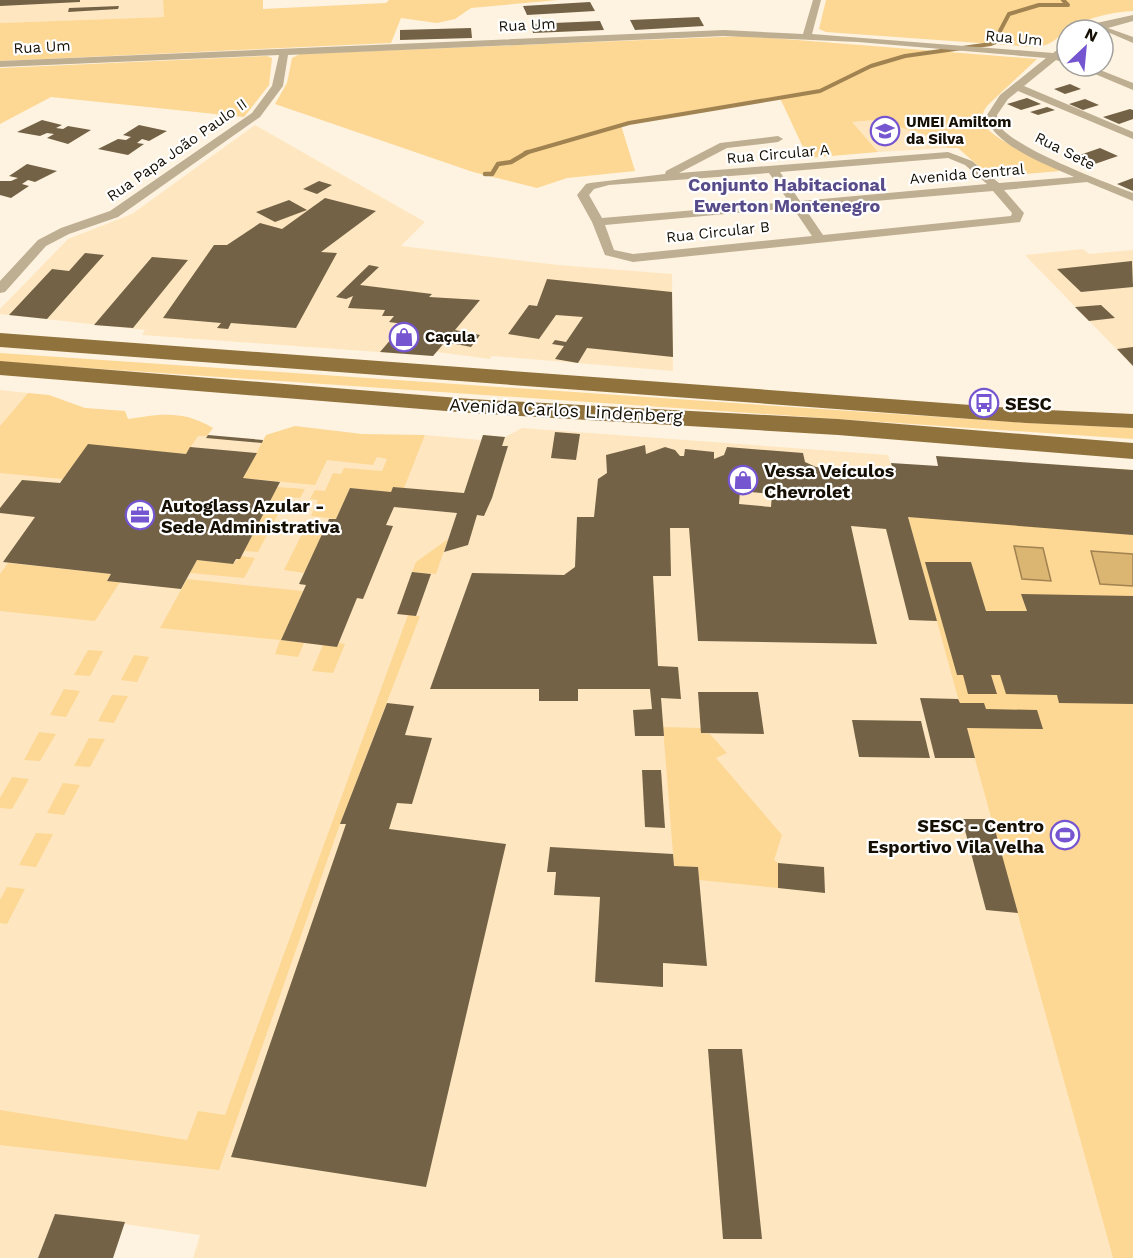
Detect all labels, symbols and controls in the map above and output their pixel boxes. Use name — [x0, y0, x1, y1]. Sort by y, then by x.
street label: Rua Um — [498, 15, 556, 35]
north arrow — [1055, 18, 1115, 78]
text: N — [1082, 24, 1101, 46]
street label: Rua Um — [985, 27, 1043, 49]
street label: Rua Um — [13, 37, 71, 57]
street label: Rua Papa João Paulo II — [104, 95, 250, 205]
place label: UMEI Amiltom da Silva — [906, 113, 1011, 148]
school or university icon: UMEI Amiltom da Silva — [869, 115, 901, 147]
street label: Rua Sete — [1032, 128, 1098, 174]
street label: Rua Circular A — [726, 141, 830, 167]
street label: Avenida Central — [909, 160, 1026, 188]
district label: Conjunto Habitacional Ewerton Montenegro — [688, 174, 886, 216]
street label: Rua Circular B — [665, 218, 771, 246]
shop icon: Caçula — [388, 321, 420, 353]
place label: Caçula — [425, 328, 476, 346]
bus stop icon: SESC — [968, 387, 1000, 419]
street label: Avenida Carlos Lindenberg — [449, 393, 684, 427]
place label: SESC — [1005, 393, 1052, 414]
place label: Vessa Veículos Chevrolet — [764, 460, 895, 502]
shop icon: Vessa Veículos Chevrolet — [727, 464, 759, 496]
place label: Autoglass Azular - Sede Administrativa — [161, 495, 340, 537]
office icon: Autoglass Azular - Sede Administrativa — [124, 499, 156, 531]
place label: SESC - Centro Esportivo Vila Velha — [867, 815, 1045, 857]
sports icon: SESC - Centro Esportivo Vila Velha — [1049, 819, 1081, 851]

